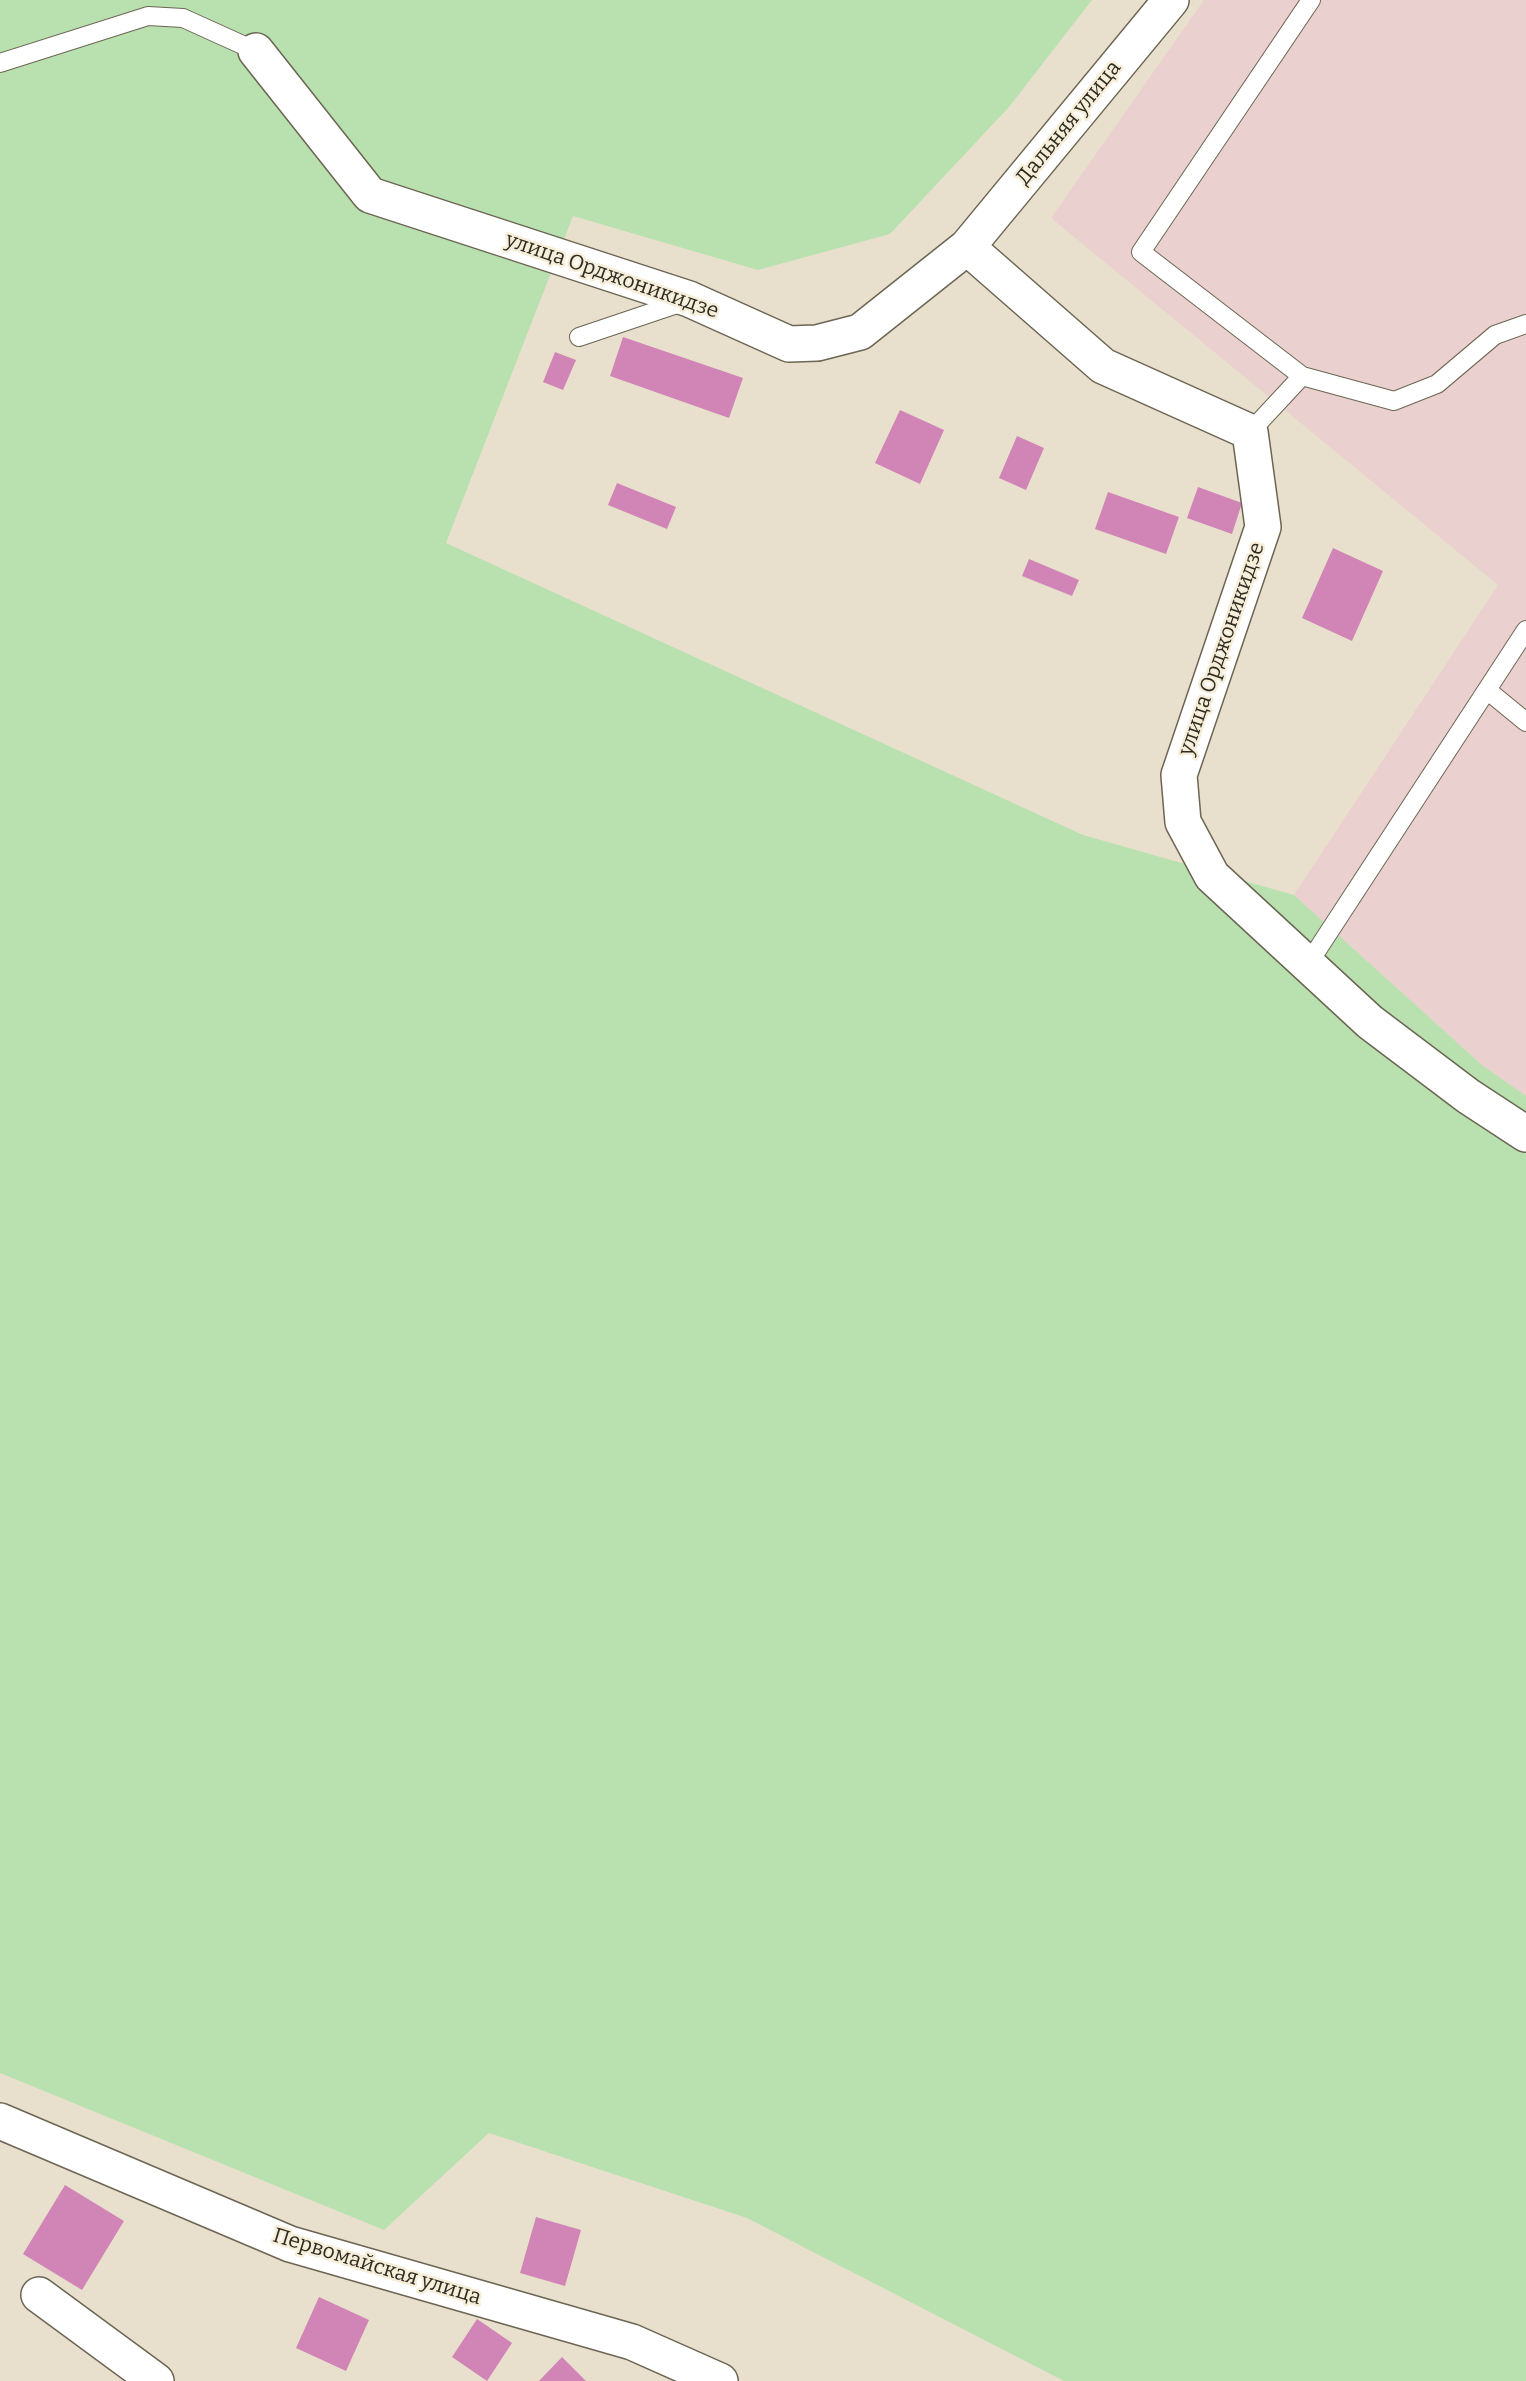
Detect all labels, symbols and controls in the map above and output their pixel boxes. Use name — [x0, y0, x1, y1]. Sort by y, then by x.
street label: Дальняя улица — [1011, 56, 1127, 190]
street label: улица Орджоникидзе — [502, 228, 722, 324]
street label: улица Орджоникидзе — [1174, 539, 1270, 759]
street label: Первомайская улица — [270, 2223, 484, 2311]

